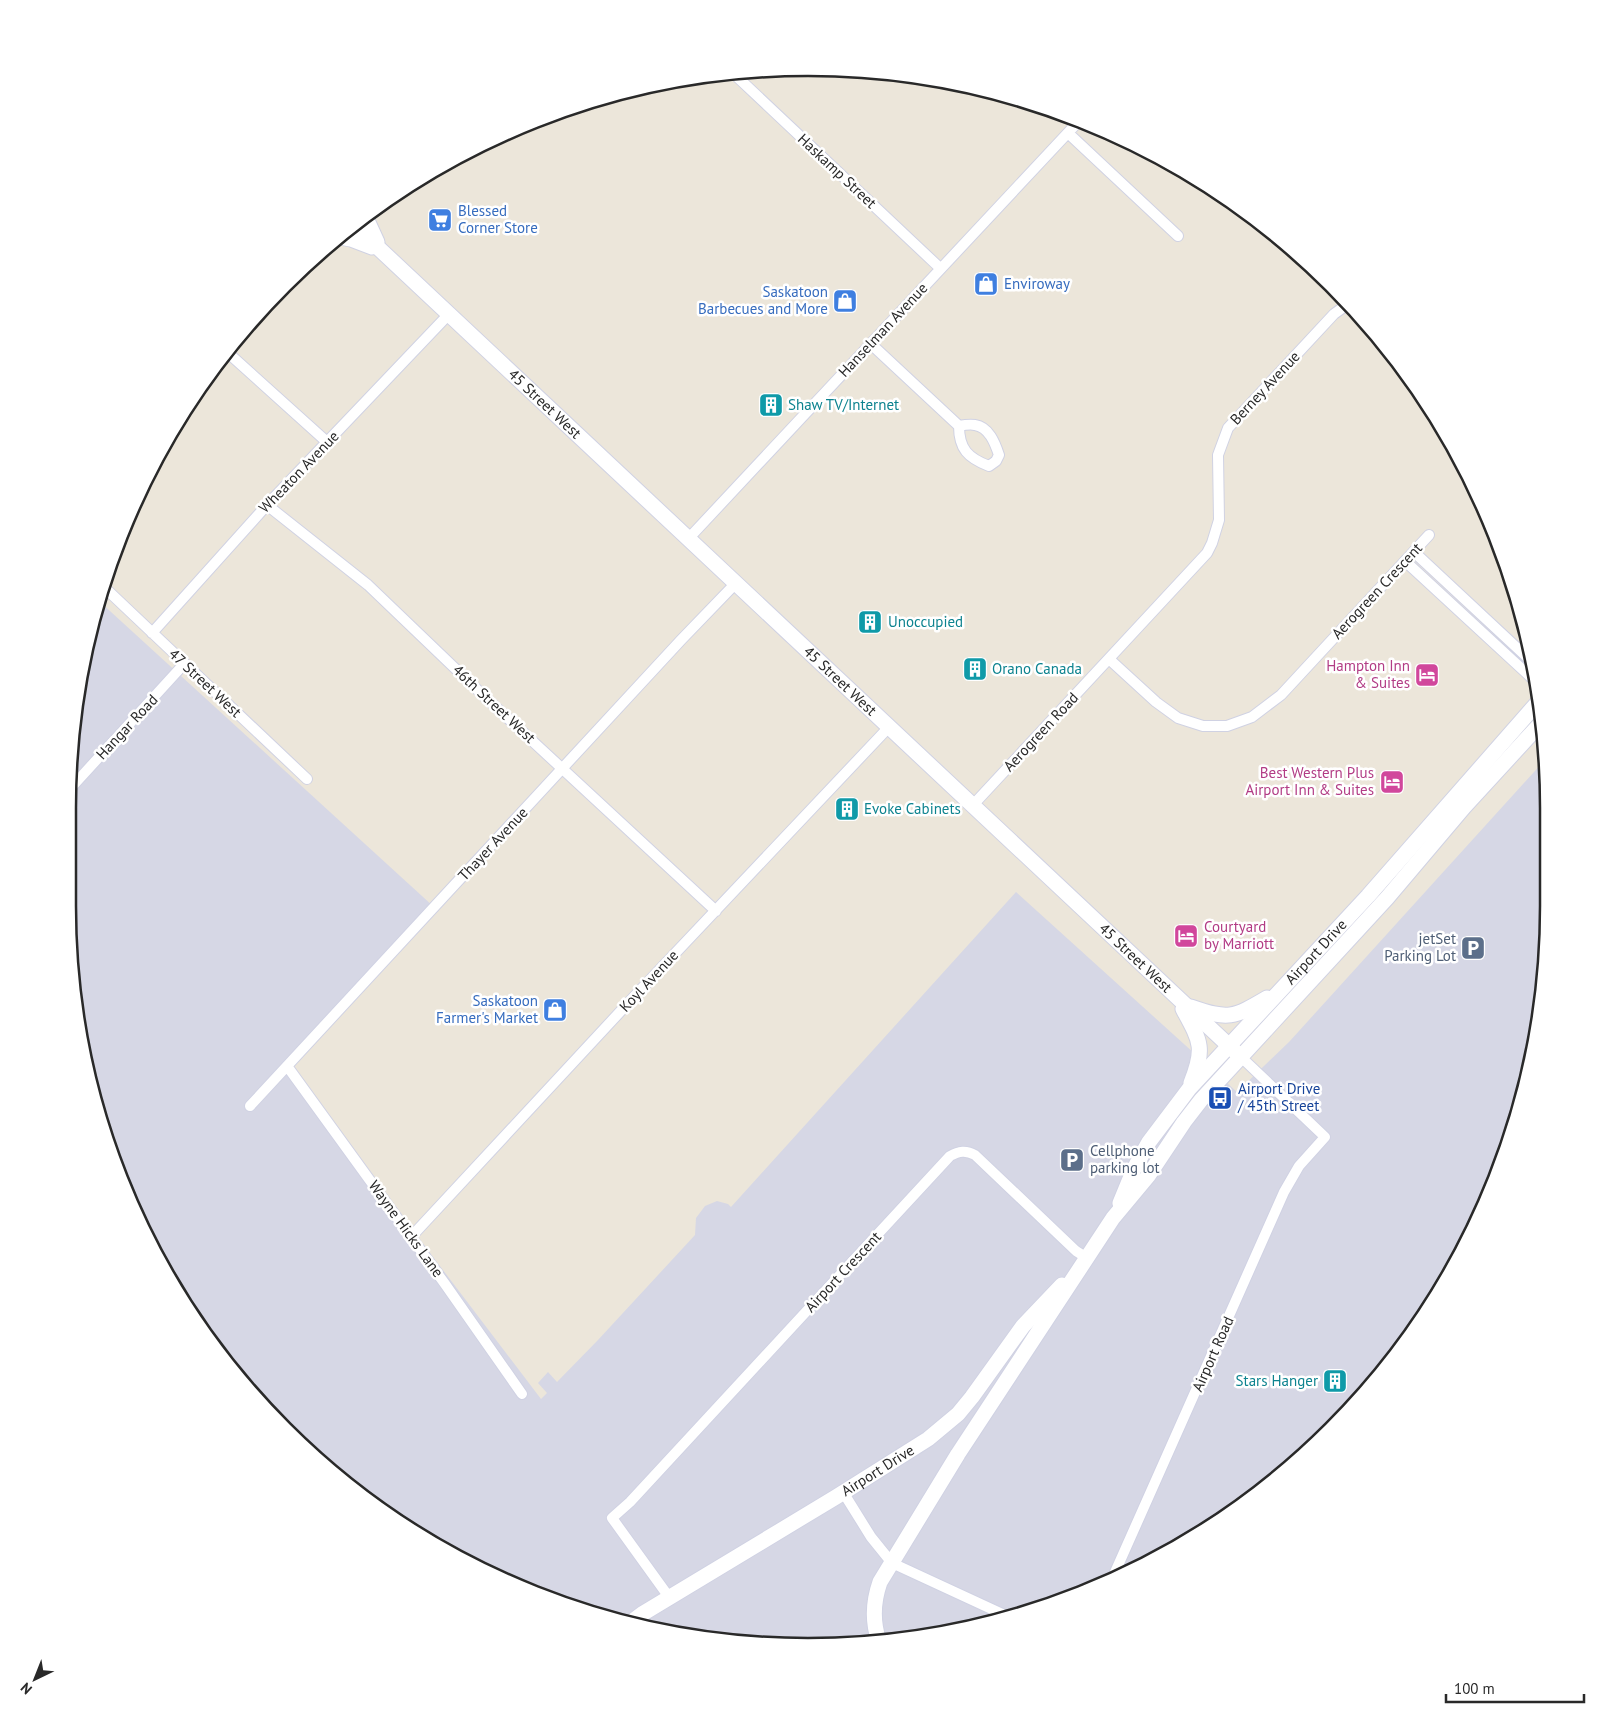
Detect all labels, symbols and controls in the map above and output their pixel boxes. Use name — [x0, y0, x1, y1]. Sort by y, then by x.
street label: Haskamp Street — [794, 129, 881, 212]
place label: Blessed Corner Store — [458, 201, 538, 237]
supermarket icon: Blessed Corner Store — [427, 207, 453, 233]
shop icon: Enviroway — [973, 271, 999, 297]
place label: Enviroway — [1004, 274, 1070, 293]
street label: Hanselman Avenue — [834, 278, 931, 381]
place label: Saskatoon Barbecues and More — [698, 282, 828, 318]
shop icon: Saskatoon Barbecues and More — [832, 288, 858, 314]
street label: Berney Avenue — [1226, 347, 1304, 428]
street label: 45 Street West — [504, 365, 586, 442]
building icon: Shaw TV/Internet — [758, 392, 784, 418]
place label: Shaw TV/Internet — [788, 395, 899, 414]
street label: Wheaton Avenue — [255, 426, 343, 517]
street label: Aerogreen Crescent — [1327, 539, 1426, 643]
building icon: Unoccupied — [857, 609, 883, 635]
place label: Unoccupied — [888, 612, 963, 631]
street label: 45 Street West — [800, 642, 881, 719]
street label: 47 Street West — [165, 644, 246, 721]
building icon: Orano Canada — [962, 656, 988, 682]
place label: Hampton Inn & Suites — [1326, 656, 1410, 692]
place label: Orano Canada — [992, 659, 1082, 678]
street label: 46th Street West — [449, 660, 540, 747]
hotel icon: Hampton Inn & Suites — [1414, 662, 1440, 688]
street label: Aerogreen Road — [999, 688, 1082, 775]
street label: Hangar Road — [92, 690, 162, 763]
place label: Best Western Plus Airport Inn & Suites — [1245, 763, 1374, 799]
hotel icon: Best Western Plus Airport Inn & Suites — [1379, 769, 1405, 795]
building icon: Evoke Cabinets — [834, 796, 860, 822]
place label: Evoke Cabinets — [864, 799, 961, 818]
street label: Thayer Avenue — [454, 803, 532, 884]
street label: Airport Drive — [1281, 915, 1351, 988]
place label: Courtyard by Marriott — [1204, 917, 1274, 953]
street label: 45 Street West — [1095, 919, 1176, 996]
hotel icon: Courtyard by Marriott — [1173, 923, 1199, 949]
place label: jetSet Parking Lot — [1384, 929, 1456, 965]
parking icon: jetSet Parking Lot — [1460, 935, 1486, 961]
street label: Koyl Avenue — [615, 946, 682, 1016]
place label: Saskatoon Farmer's Market — [436, 991, 538, 1027]
shop icon: Saskatoon Farmer's Market — [542, 997, 568, 1023]
place label: Airport Drive / 45th Street — [1237, 1079, 1320, 1115]
bus stop icon: Airport Drive / 45th Street — [1207, 1085, 1233, 1111]
place label: Cellphone parking lot — [1090, 1141, 1160, 1177]
parking icon: Cellphone parking lot — [1059, 1147, 1085, 1173]
street label: Wayne Hicks Lane — [365, 1177, 448, 1281]
street label: Airport Crescent — [800, 1227, 885, 1316]
street label: Airport Road — [1188, 1313, 1238, 1394]
building icon: Stars Hanger — [1322, 1368, 1348, 1394]
place label: Stars Hanger — [1236, 1371, 1318, 1390]
street label: Airport Drive — [838, 1440, 917, 1500]
north arrow — [10, 1654, 60, 1704]
scale bar — [1446, 1672, 1584, 1704]
text: N — [17, 1679, 36, 1698]
text: 100 m — [1454, 1679, 1495, 1698]

